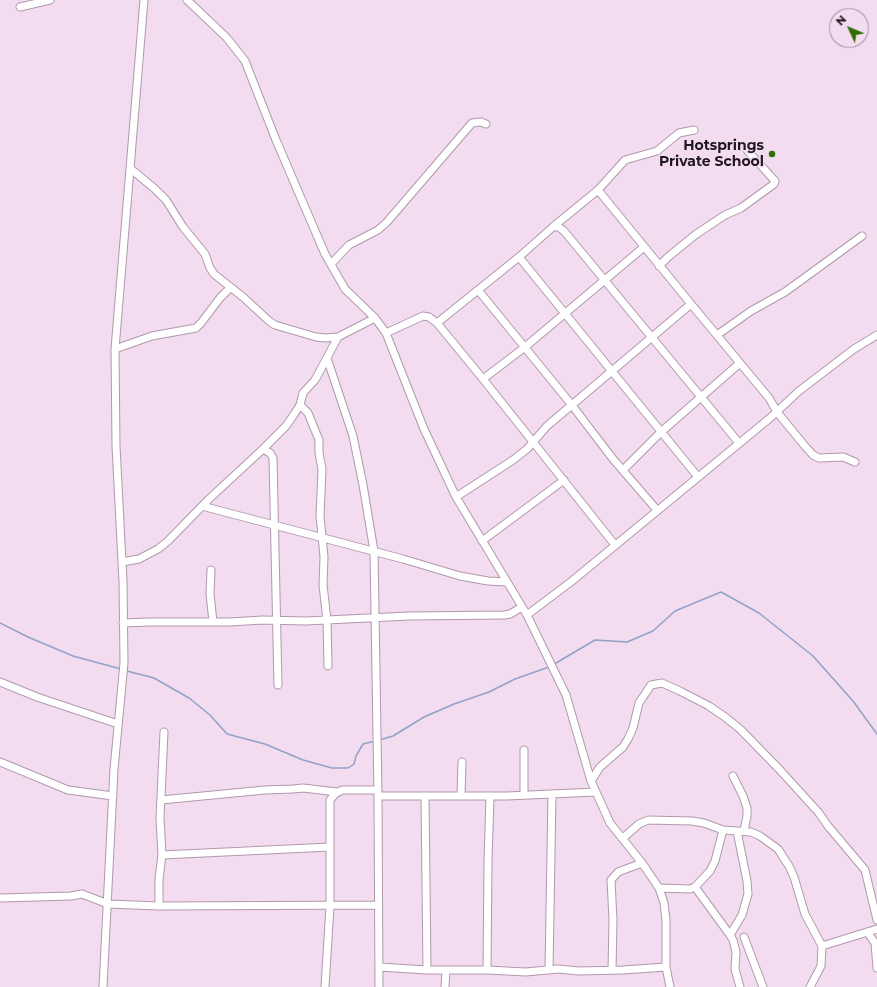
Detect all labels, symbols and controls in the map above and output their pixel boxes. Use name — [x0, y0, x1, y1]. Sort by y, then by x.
north arrow — [829, 8, 869, 48]
text: N — [833, 12, 849, 28]
place label: Hotsprings Private School — [659, 138, 764, 170]
marker: Hotsprings Private School — [767, 149, 777, 159]

